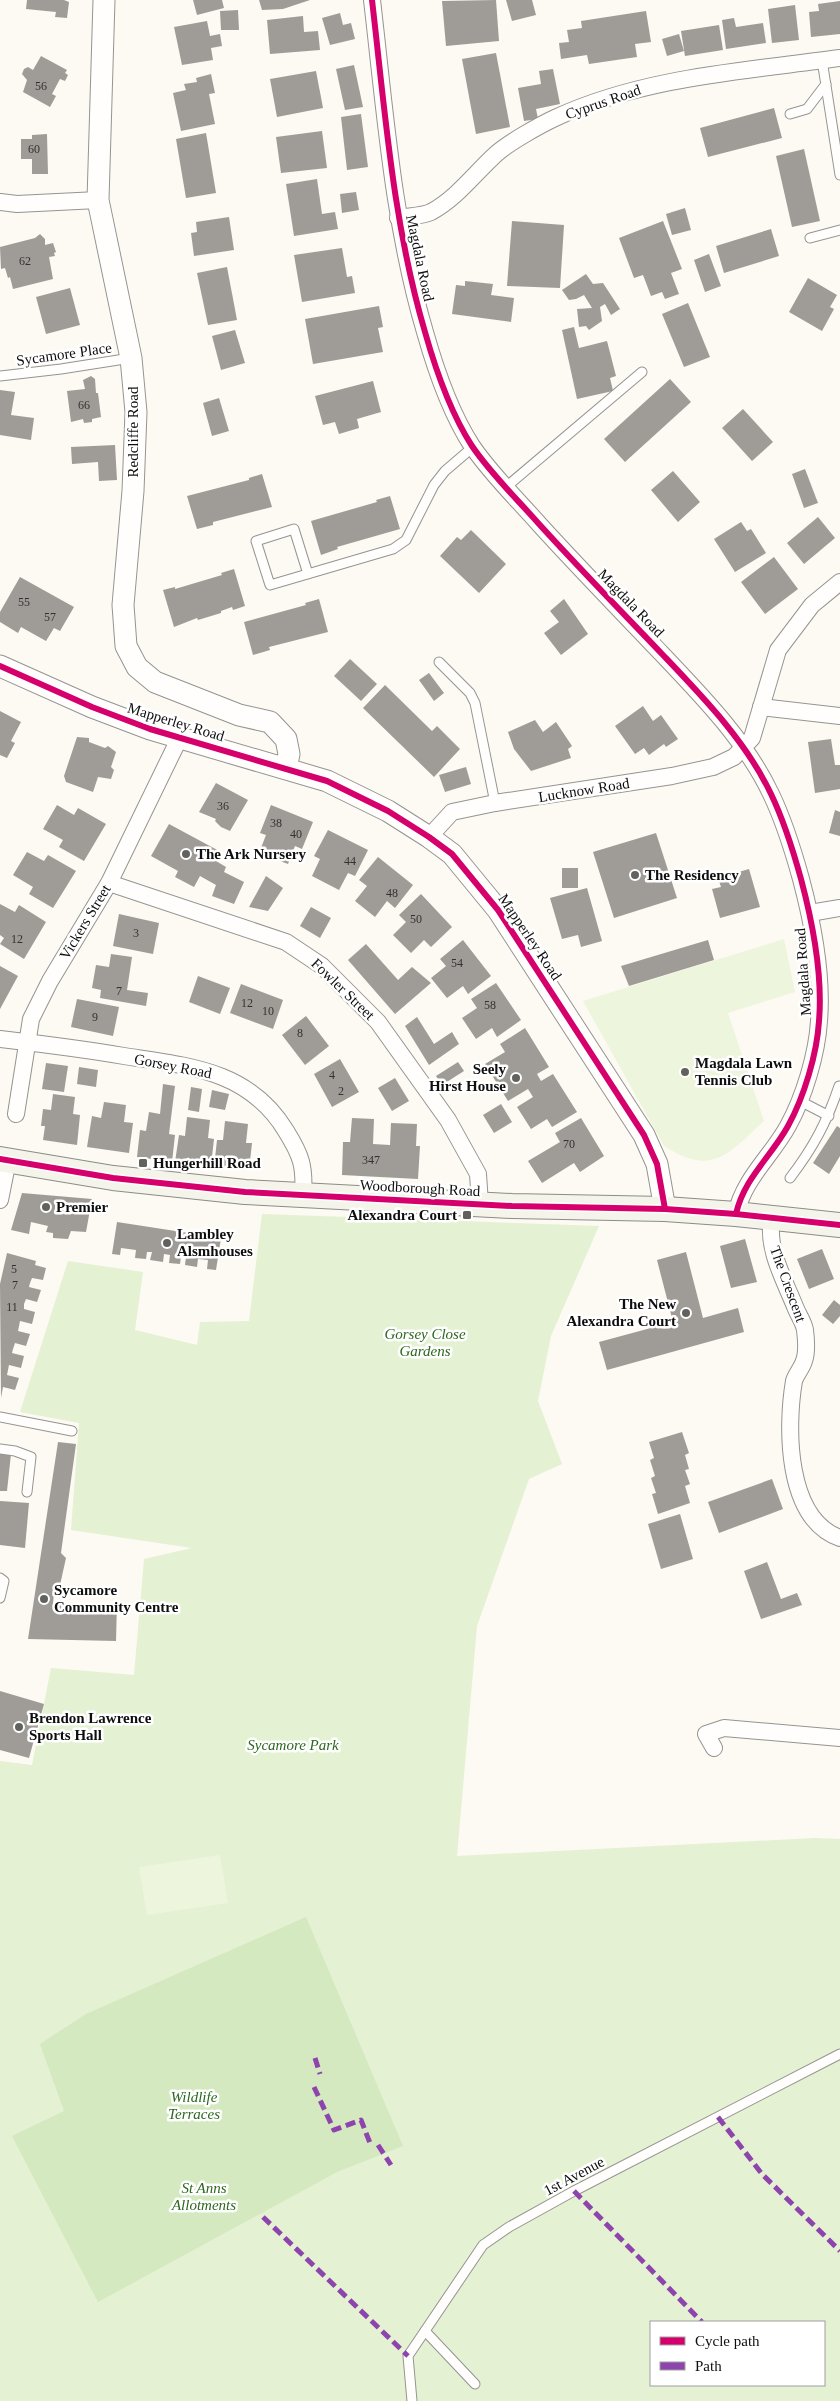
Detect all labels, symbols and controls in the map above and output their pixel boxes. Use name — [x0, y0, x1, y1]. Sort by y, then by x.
house number: 56 — [35, 79, 47, 93]
street label: Cyprus Road — [563, 81, 643, 122]
house number: 60 — [28, 142, 40, 156]
street label: Magdala Road — [403, 213, 437, 303]
house number: 62 — [19, 254, 31, 268]
street label: Sycamore Place — [15, 339, 113, 369]
street label: Redcliffe Road — [125, 386, 141, 477]
house number: 66 — [78, 398, 90, 412]
street label: Magdala Road — [595, 566, 668, 641]
house number: 55 — [18, 595, 30, 609]
house number: 57 — [44, 610, 56, 624]
street label: Mapperley Road — [126, 700, 227, 744]
street label: Lucknow Road — [537, 775, 631, 805]
house number: 36 — [217, 799, 229, 813]
house number: 38 — [270, 816, 282, 830]
house number: 40 — [290, 827, 302, 841]
place label: The Ark Nursery — [196, 846, 306, 862]
marker: The Ark Nursery — [180, 848, 192, 860]
house number: 44 — [344, 854, 356, 868]
place label: The Residency — [645, 867, 739, 883]
marker: The Residency — [629, 869, 641, 881]
street label: Vickers Street — [56, 881, 114, 962]
house number: 48 — [386, 886, 398, 900]
street label: Mapperley Road — [495, 891, 565, 983]
house number: 50 — [410, 912, 422, 926]
house number: 3 — [133, 926, 139, 940]
street label: Magdala Road — [792, 927, 814, 1016]
house number: 12 — [11, 932, 23, 946]
street label: Fowler Street — [308, 955, 378, 1024]
house number: 54 — [451, 956, 463, 970]
house number: 7 — [116, 984, 122, 998]
house number: 12 — [241, 996, 253, 1010]
house number: 58 — [484, 998, 496, 1012]
house number: 10 — [262, 1004, 274, 1018]
house number: 9 — [92, 1010, 98, 1024]
house number: 8 — [297, 1026, 303, 1040]
street label: Gorsey Road — [133, 1051, 214, 1081]
place label: Magdala Lawn Tennis Club — [695, 1055, 793, 1088]
place label: Seely Hirst House — [429, 1061, 506, 1094]
marker: Magdala Lawn Tennis Club — [679, 1066, 691, 1078]
house number: 4 — [329, 1068, 335, 1082]
marker: Seely Hirst House — [510, 1072, 522, 1084]
house number: 2 — [338, 1084, 344, 1098]
house number: 70 — [563, 1137, 575, 1151]
house number: 347 — [362, 1153, 380, 1167]
place label: Hungerhill Road — [153, 1155, 262, 1171]
marker: Hungerhill Road — [137, 1157, 149, 1169]
street label: Woodborough Road — [359, 1177, 481, 1199]
place label: Premier — [56, 1199, 109, 1215]
marker: Premier — [40, 1201, 52, 1213]
place label: Alexandra Court — [347, 1207, 457, 1223]
marker: Alexandra Court — [461, 1209, 473, 1221]
place label: Lambley Alsmhouses — [177, 1226, 253, 1259]
marker: Lambley Alsmhouses — [161, 1237, 173, 1249]
street label: The Crescent — [767, 1244, 809, 1325]
house number: 5 — [11, 1262, 17, 1276]
house number: 7 — [12, 1278, 18, 1292]
place label: The New Alexandra Court — [566, 1296, 676, 1329]
house number: 11 — [6, 1300, 18, 1314]
marker: The New Alexandra Court — [680, 1307, 692, 1319]
park label: Gorsey Close Gardens — [384, 1326, 466, 1359]
place label: Sycamore Community Centre — [54, 1582, 179, 1615]
marker: Sycamore Community Centre — [38, 1593, 50, 1605]
place label: Brendon Lawrence Sports Hall — [29, 1710, 152, 1743]
marker: Brendon Lawrence Sports Hall — [13, 1721, 25, 1733]
park label: Sycamore Park — [247, 1737, 339, 1753]
park label: Wildlife Terraces — [168, 2089, 220, 2122]
street label: 1st Avenue — [541, 2153, 607, 2199]
park label: St Anns Allotments — [171, 2180, 236, 2213]
legend — [650, 2321, 825, 2386]
text: Cycle path — [695, 2333, 760, 2349]
text: Path — [695, 2358, 722, 2374]

